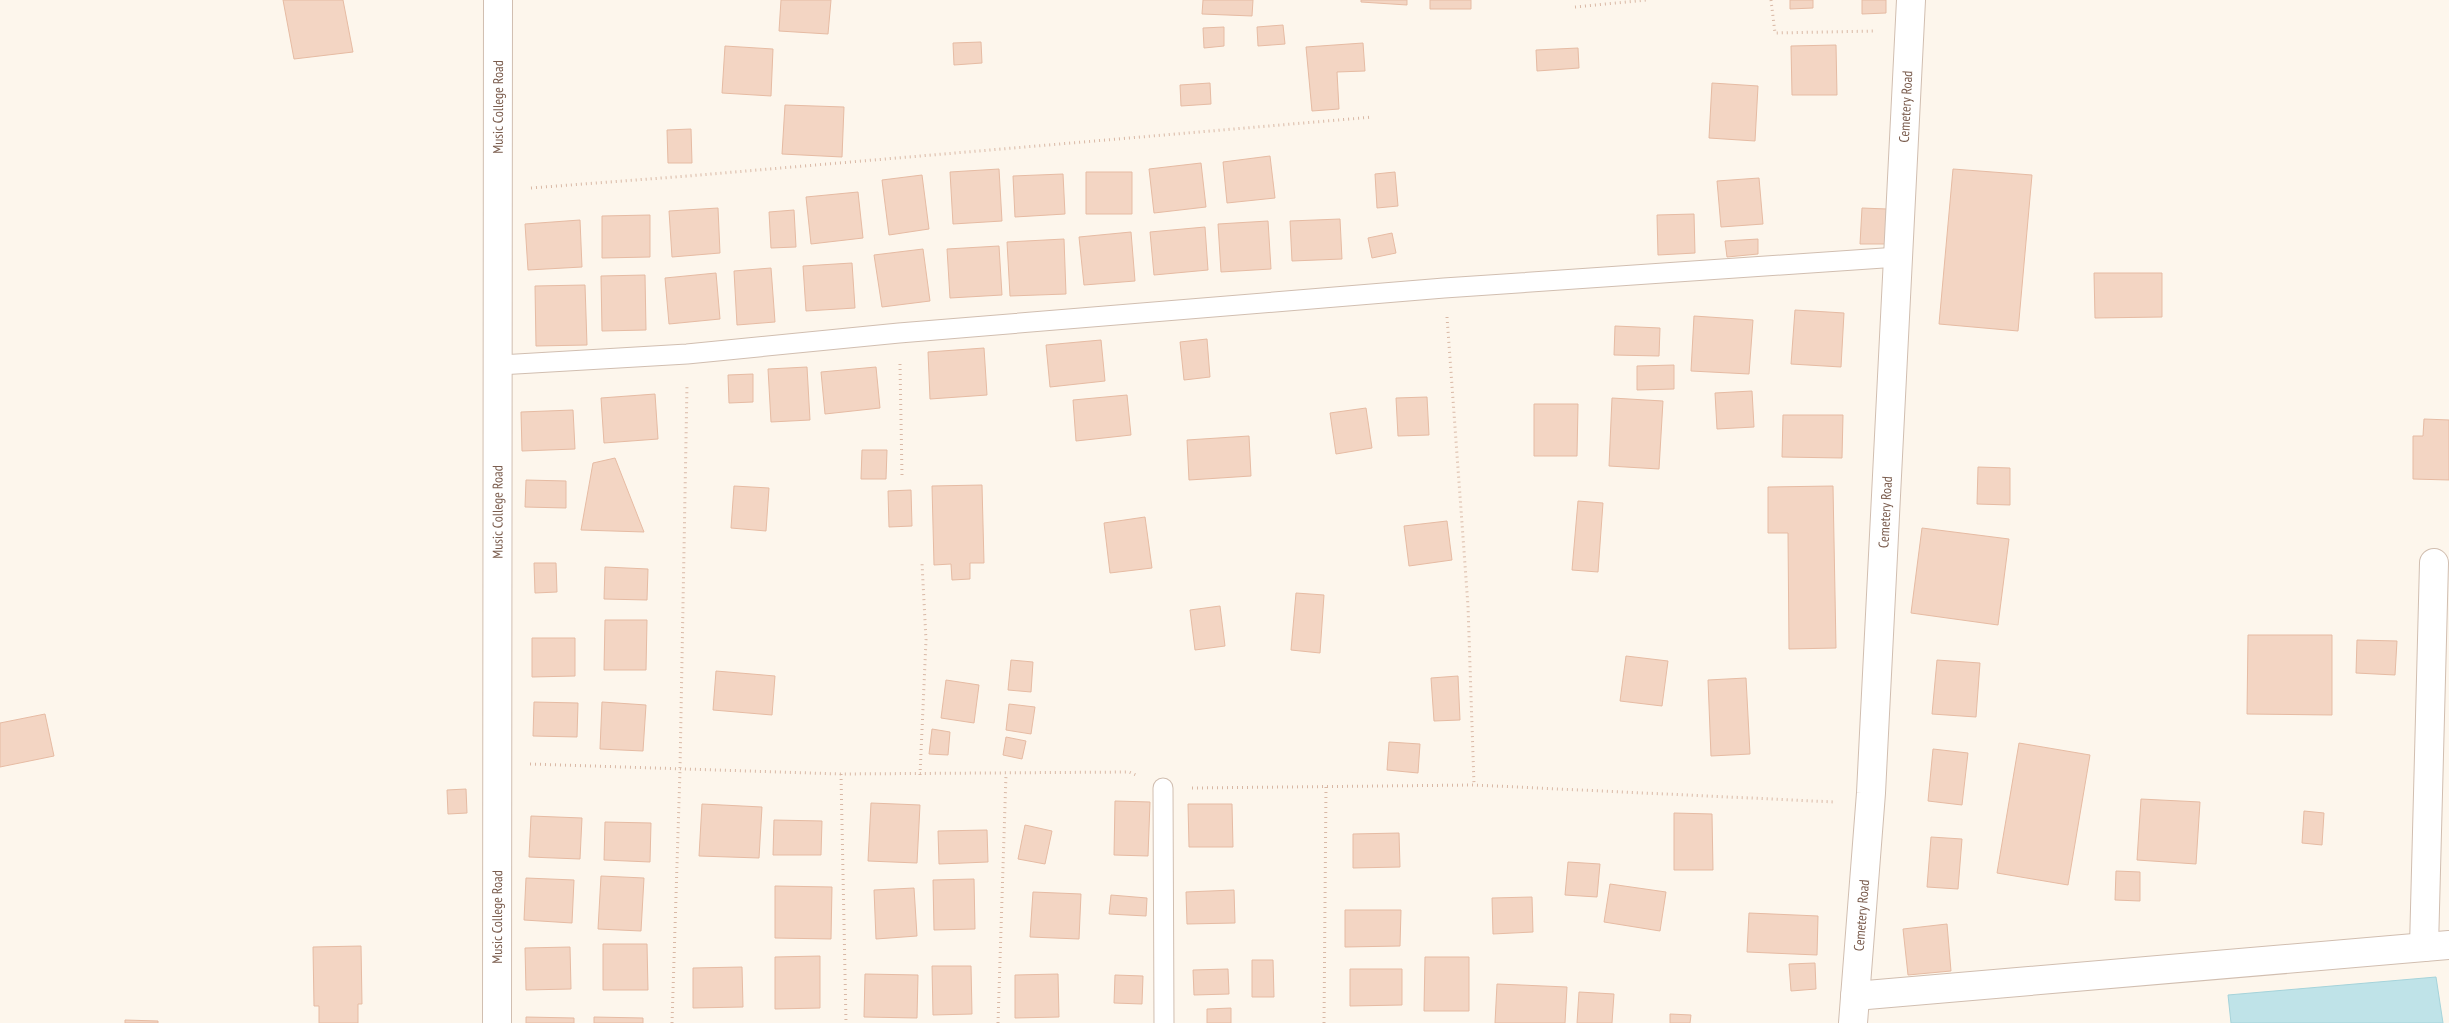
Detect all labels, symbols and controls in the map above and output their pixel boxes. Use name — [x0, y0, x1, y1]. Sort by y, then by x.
street label: Music College Road — [489, 60, 507, 154]
street label: Cemetery Road — [1895, 70, 1916, 143]
street label: Music College Road — [488, 465, 507, 559]
street label: Cemetery Road — [1874, 476, 1896, 548]
street label: Music College Road — [488, 870, 506, 964]
street label: Cemetery Road — [1850, 879, 1873, 952]

